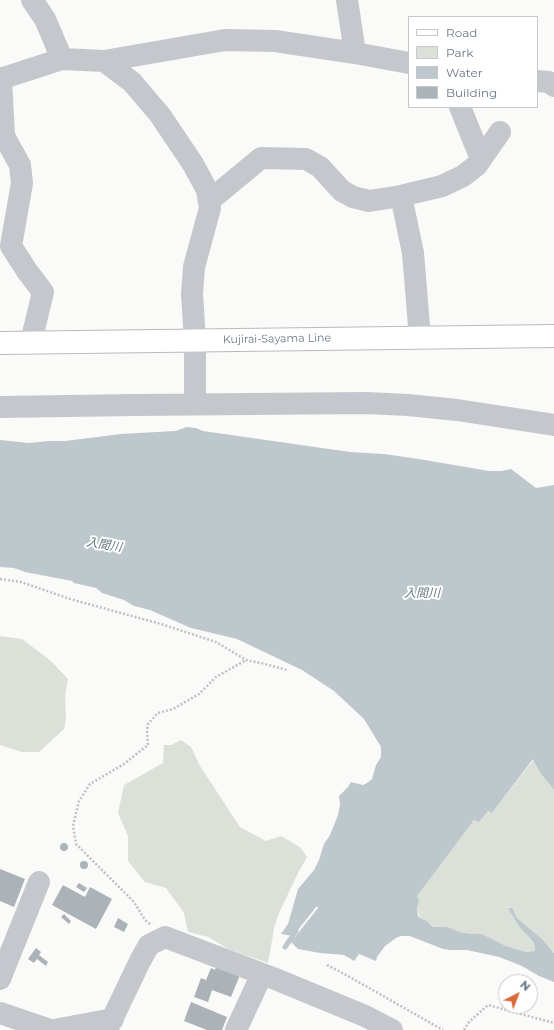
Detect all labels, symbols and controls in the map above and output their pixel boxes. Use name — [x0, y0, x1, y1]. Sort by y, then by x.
legend — [408, 16, 538, 108]
text: Road — [446, 25, 477, 40]
text: Park — [446, 45, 473, 60]
text: Water — [446, 65, 482, 80]
text: Building — [446, 85, 497, 100]
street label: Kujirai-Sayama Line — [223, 331, 331, 347]
water label: 入間川 — [85, 535, 123, 555]
water label: 入間川 — [404, 586, 440, 600]
north arrow — [498, 974, 538, 1014]
text: N — [517, 978, 533, 994]

